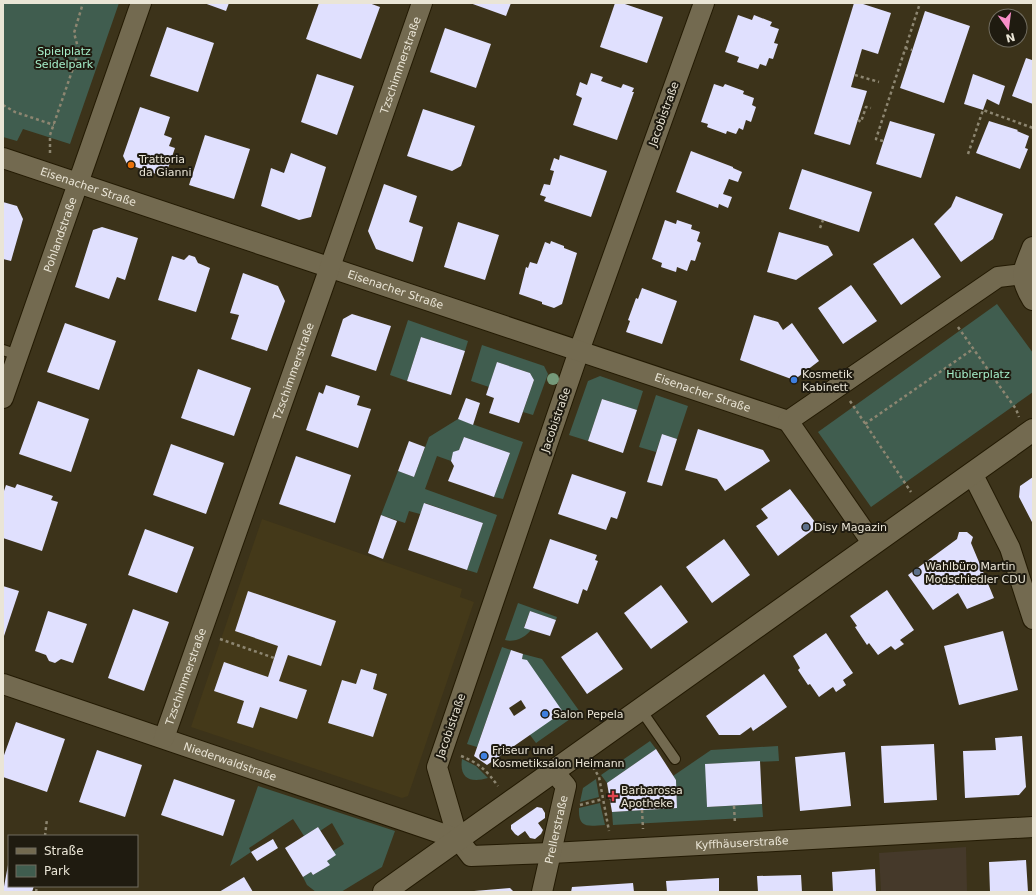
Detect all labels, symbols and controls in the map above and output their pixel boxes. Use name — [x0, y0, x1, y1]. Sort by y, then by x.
north arrow — [988, 8, 1028, 48]
street label: Tzschimmerstraße — [377, 15, 423, 117]
text: N — [1004, 30, 1016, 45]
park label: Spielplatz Seidelpark — [35, 45, 94, 71]
street label: Jacobistraße — [646, 80, 682, 149]
place label: Trattoria da Gianni — [138, 153, 192, 179]
marker: Trattoria da Gianni — [126, 160, 136, 170]
street label: Eisenacher Straße — [39, 164, 138, 209]
street label: Pohlandstraße — [41, 195, 79, 274]
street label: Eisenacher Straße — [346, 267, 445, 312]
street label: Tzschimmerstraße — [270, 321, 316, 422]
place label: Kosmetik Kabinett — [802, 368, 853, 394]
park label: Hüblerplatz — [946, 368, 1010, 381]
street label: Eisenacher Straße — [653, 370, 753, 415]
marker: Kosmetik Kabinett — [789, 375, 799, 385]
street label: Jacobistraße — [538, 386, 573, 455]
place label: Disy Magazin — [814, 521, 887, 534]
marker: Disy Magazin — [801, 522, 811, 532]
place label: Wahlbüro Martin Modschiedler CDU — [925, 560, 1026, 586]
marker: Wahlbüro Martin Modschiedler CDU — [912, 567, 922, 577]
street label: Tzschimmerstraße — [162, 626, 209, 728]
street label: Jacobistraße — [433, 692, 468, 761]
place label: Salon Pepela — [553, 708, 624, 721]
marker: Salon Pepela — [540, 709, 550, 719]
street label: Niederwaldstraße — [182, 740, 279, 783]
place label: Friseur und Kosmetiksalon Heimann — [492, 744, 625, 770]
marker: Friseur und Kosmetiksalon Heimann — [479, 751, 489, 761]
place label: Barbarossa Apotheke — [621, 784, 683, 810]
marker: Barbarossa Apotheke — [608, 791, 618, 801]
street label: Prellerstraße — [542, 794, 570, 865]
street label: Kyffhäuserstraße — [695, 834, 789, 852]
legend — [8, 835, 138, 887]
text: Straße — [44, 844, 84, 858]
text: Park — [44, 864, 70, 878]

